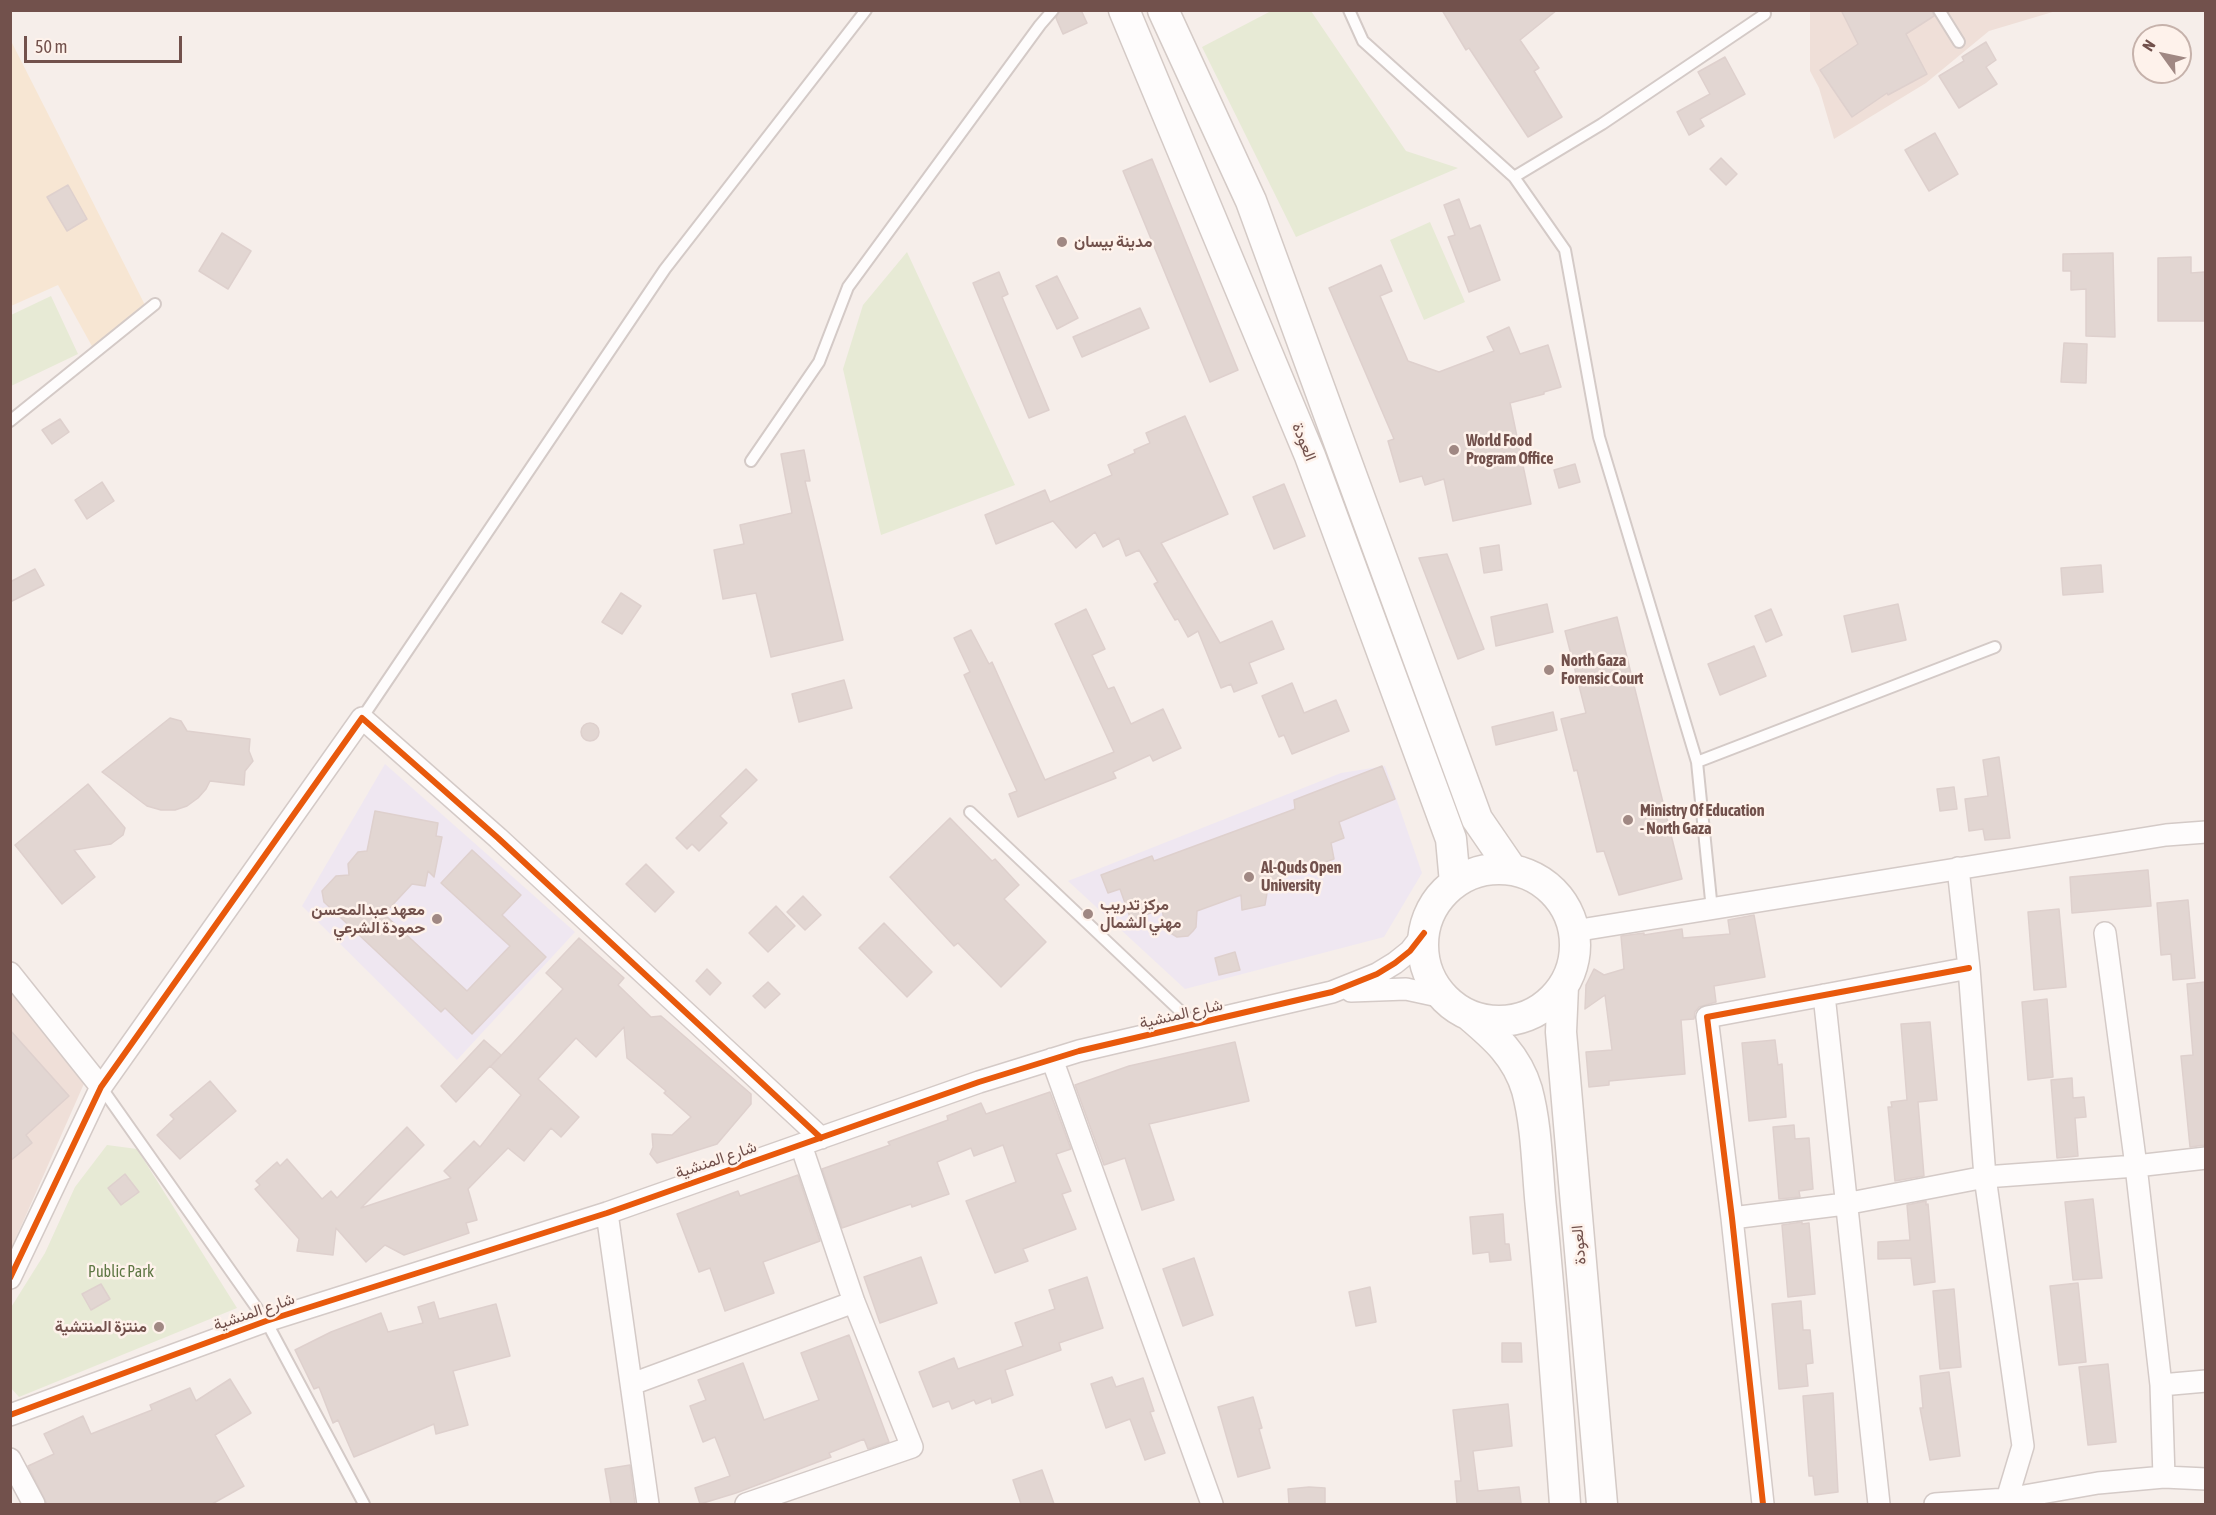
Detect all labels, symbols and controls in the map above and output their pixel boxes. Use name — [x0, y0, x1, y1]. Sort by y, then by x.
scale bar — [27, 24, 184, 62]
north arrow — [2132, 24, 2192, 84]
text: 50 m — [35, 36, 67, 57]
text: N — [2138, 36, 2159, 54]
place label: مدينة بيسان — [1074, 232, 1152, 252]
marker: مدينة بيسان — [1055, 235, 1069, 249]
street label: العودة — [1288, 420, 1320, 464]
place label: World Food Program Office — [1466, 431, 1553, 469]
marker: World Food Program Office — [1447, 443, 1461, 457]
place label: North Gaza Forensic Court — [1561, 651, 1643, 689]
marker: North Gaza Forensic Court — [1542, 663, 1556, 677]
place label: Ministry Of Education - North Gaza — [1640, 801, 1765, 839]
marker: Ministry Of Education - North Gaza — [1621, 813, 1635, 827]
place label: Al-Quds Open University — [1261, 858, 1342, 896]
marker: Al-Quds Open University — [1242, 870, 1256, 884]
place label: مركز تدريب مهني الشمال — [1100, 895, 1181, 933]
place label: معهد عبدالمحسن حمودة الشرعي — [311, 900, 425, 938]
marker: مركز تدريب مهني الشمال — [1081, 907, 1095, 921]
marker: معهد عبدالمحسن حمودة الشرعي — [430, 912, 444, 926]
street label: شارع المنشية — [1137, 995, 1225, 1033]
street label: شارع المنشية — [673, 1137, 759, 1183]
street label: العودة — [1568, 1224, 1590, 1266]
park label: Public Park — [88, 1262, 154, 1282]
street label: شارع المنشية — [211, 1289, 297, 1335]
place label: منتزة المنتشية — [55, 1317, 147, 1337]
marker: منتزة المنتشية — [152, 1320, 166, 1334]

